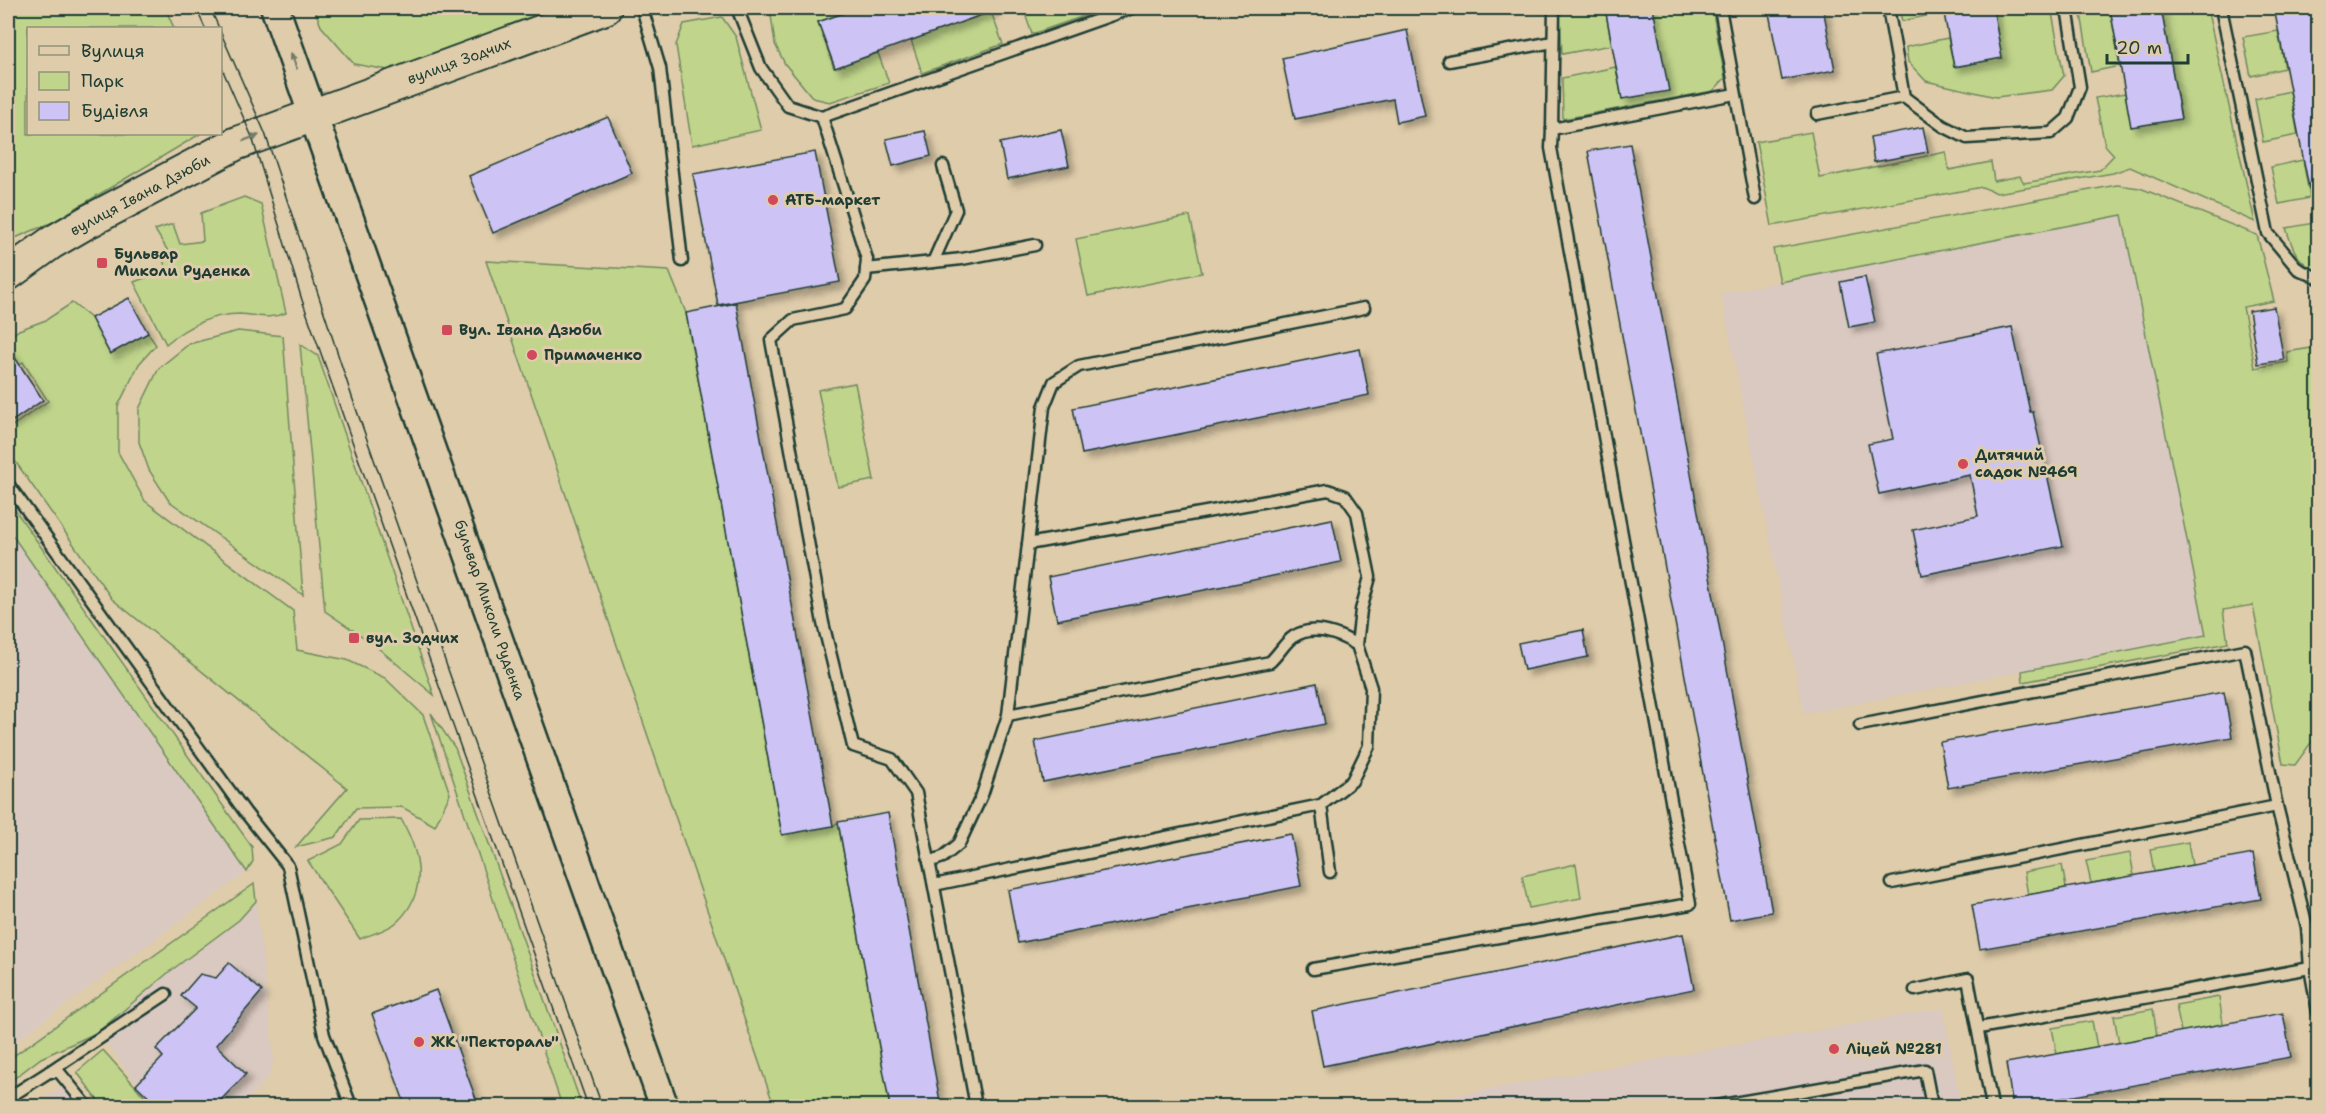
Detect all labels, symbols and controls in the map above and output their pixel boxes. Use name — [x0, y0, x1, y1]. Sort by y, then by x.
legend — [27, 27, 222, 135]
scale bar — [2107, 27, 2188, 65]
street label: вулиця Зодчих — [404, 33, 514, 89]
text: 20 m — [2116, 36, 2162, 60]
text: Вулиця — [81, 39, 145, 63]
one-way arrow — [289, 52, 298, 70]
text: Парк — [81, 69, 124, 93]
text: Будівля — [81, 99, 149, 123]
one-way arrow — [242, 132, 260, 142]
street label: вулиця Івана Дзюби — [66, 149, 214, 240]
place label: АТБ-маркет — [785, 190, 880, 210]
marker: АТБ-маркет — [766, 193, 780, 207]
place label: Бульвар Миколи Руденка — [114, 244, 251, 281]
marker: Бульвар Миколи Руденка — [95, 256, 109, 270]
place label: Вул. Івана Дзюби — [459, 320, 602, 340]
marker: Вул. Івана Дзюби — [440, 323, 454, 337]
place label: Примаченко — [544, 345, 642, 365]
marker: Примаченко — [525, 348, 539, 362]
place label: Дитячий садок №469 — [1975, 445, 2078, 482]
marker: Дитячий садок №469 — [1956, 457, 1970, 471]
street label: бульвар Миколи Руденка — [450, 517, 531, 703]
place label: вул. Зодчих — [366, 628, 459, 648]
marker: вул. Зодчих — [347, 631, 361, 645]
place label: ЖК "Пектораль" — [431, 1032, 559, 1052]
marker: ЖК "Пектораль" — [412, 1035, 426, 1049]
place label: Ліцей №281 — [1846, 1039, 1942, 1059]
marker: Ліцей №281 — [1827, 1042, 1841, 1056]

